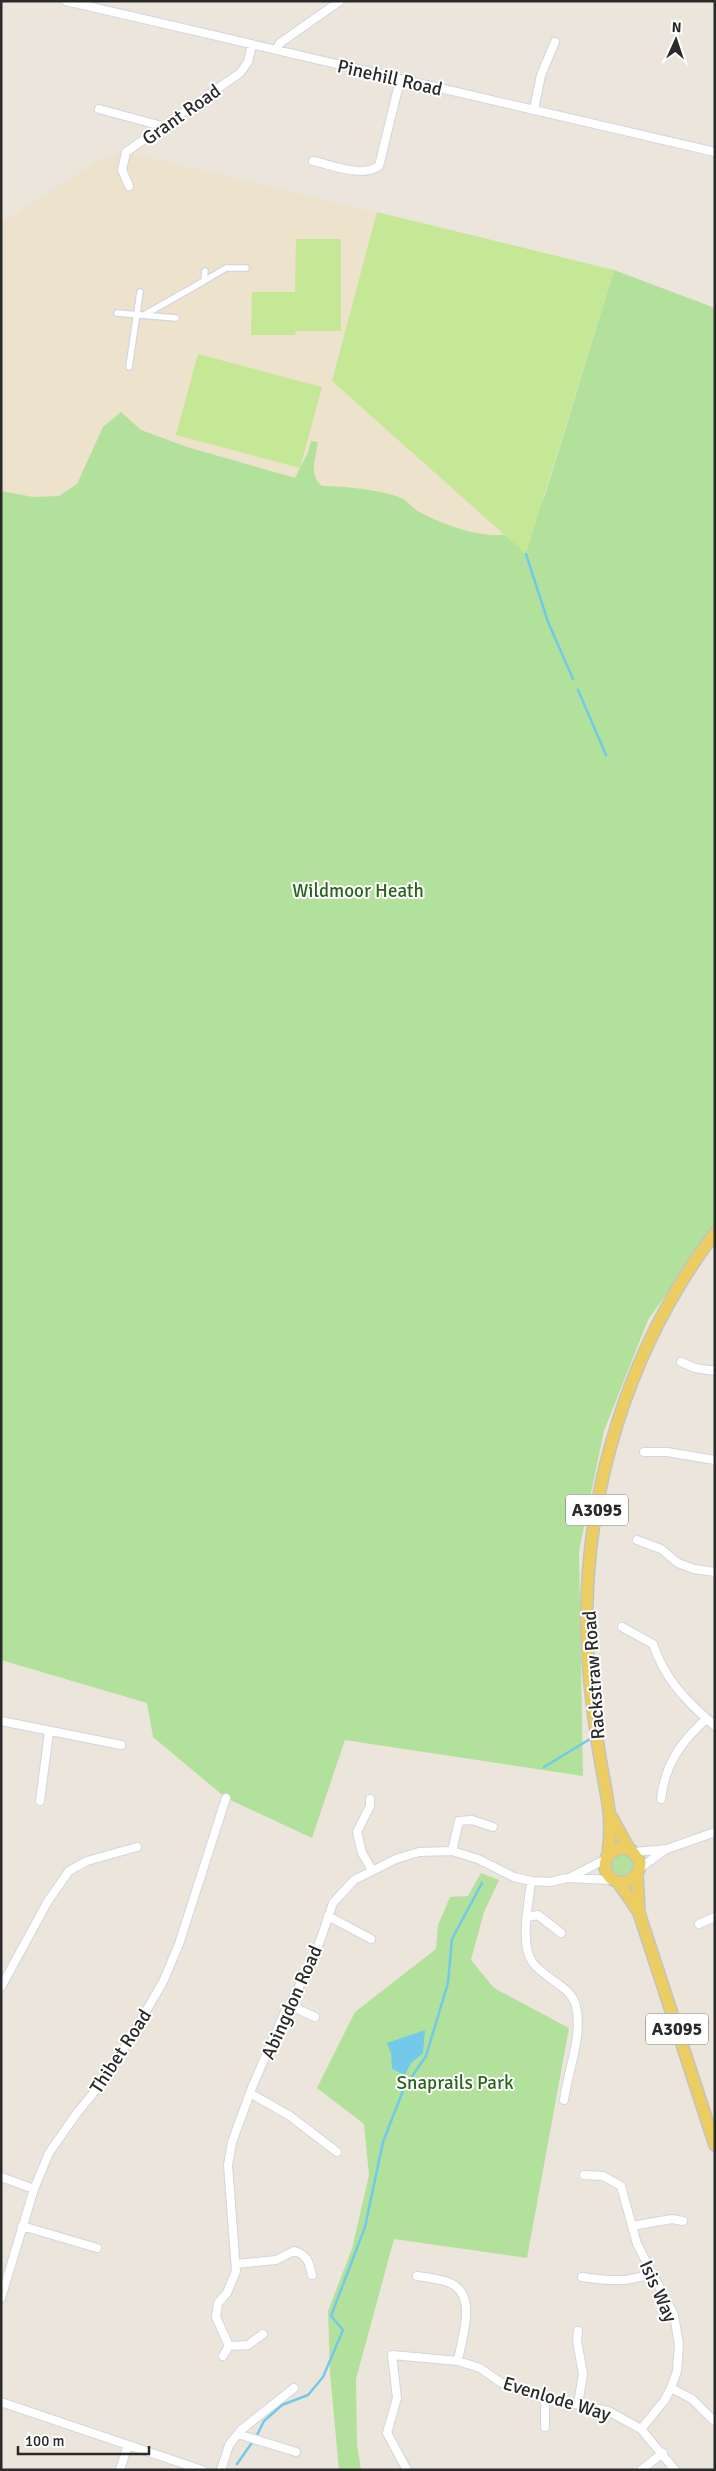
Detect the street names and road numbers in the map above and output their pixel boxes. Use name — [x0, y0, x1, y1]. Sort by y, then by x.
street label: Pinehill Road — [335, 54, 445, 102]
street label: Grant Road — [138, 79, 226, 151]
road number: A3095 — [566, 1494, 628, 1526]
street label: Rackstraw Road — [578, 1610, 610, 1740]
street label: Abingdon Road — [256, 1942, 328, 2063]
street label: Thibet Road — [85, 2005, 157, 2098]
road number: A3095 — [646, 2014, 708, 2045]
street label: Isis Way — [634, 2257, 682, 2326]
street label: Evenlode Way — [500, 2371, 614, 2427]

